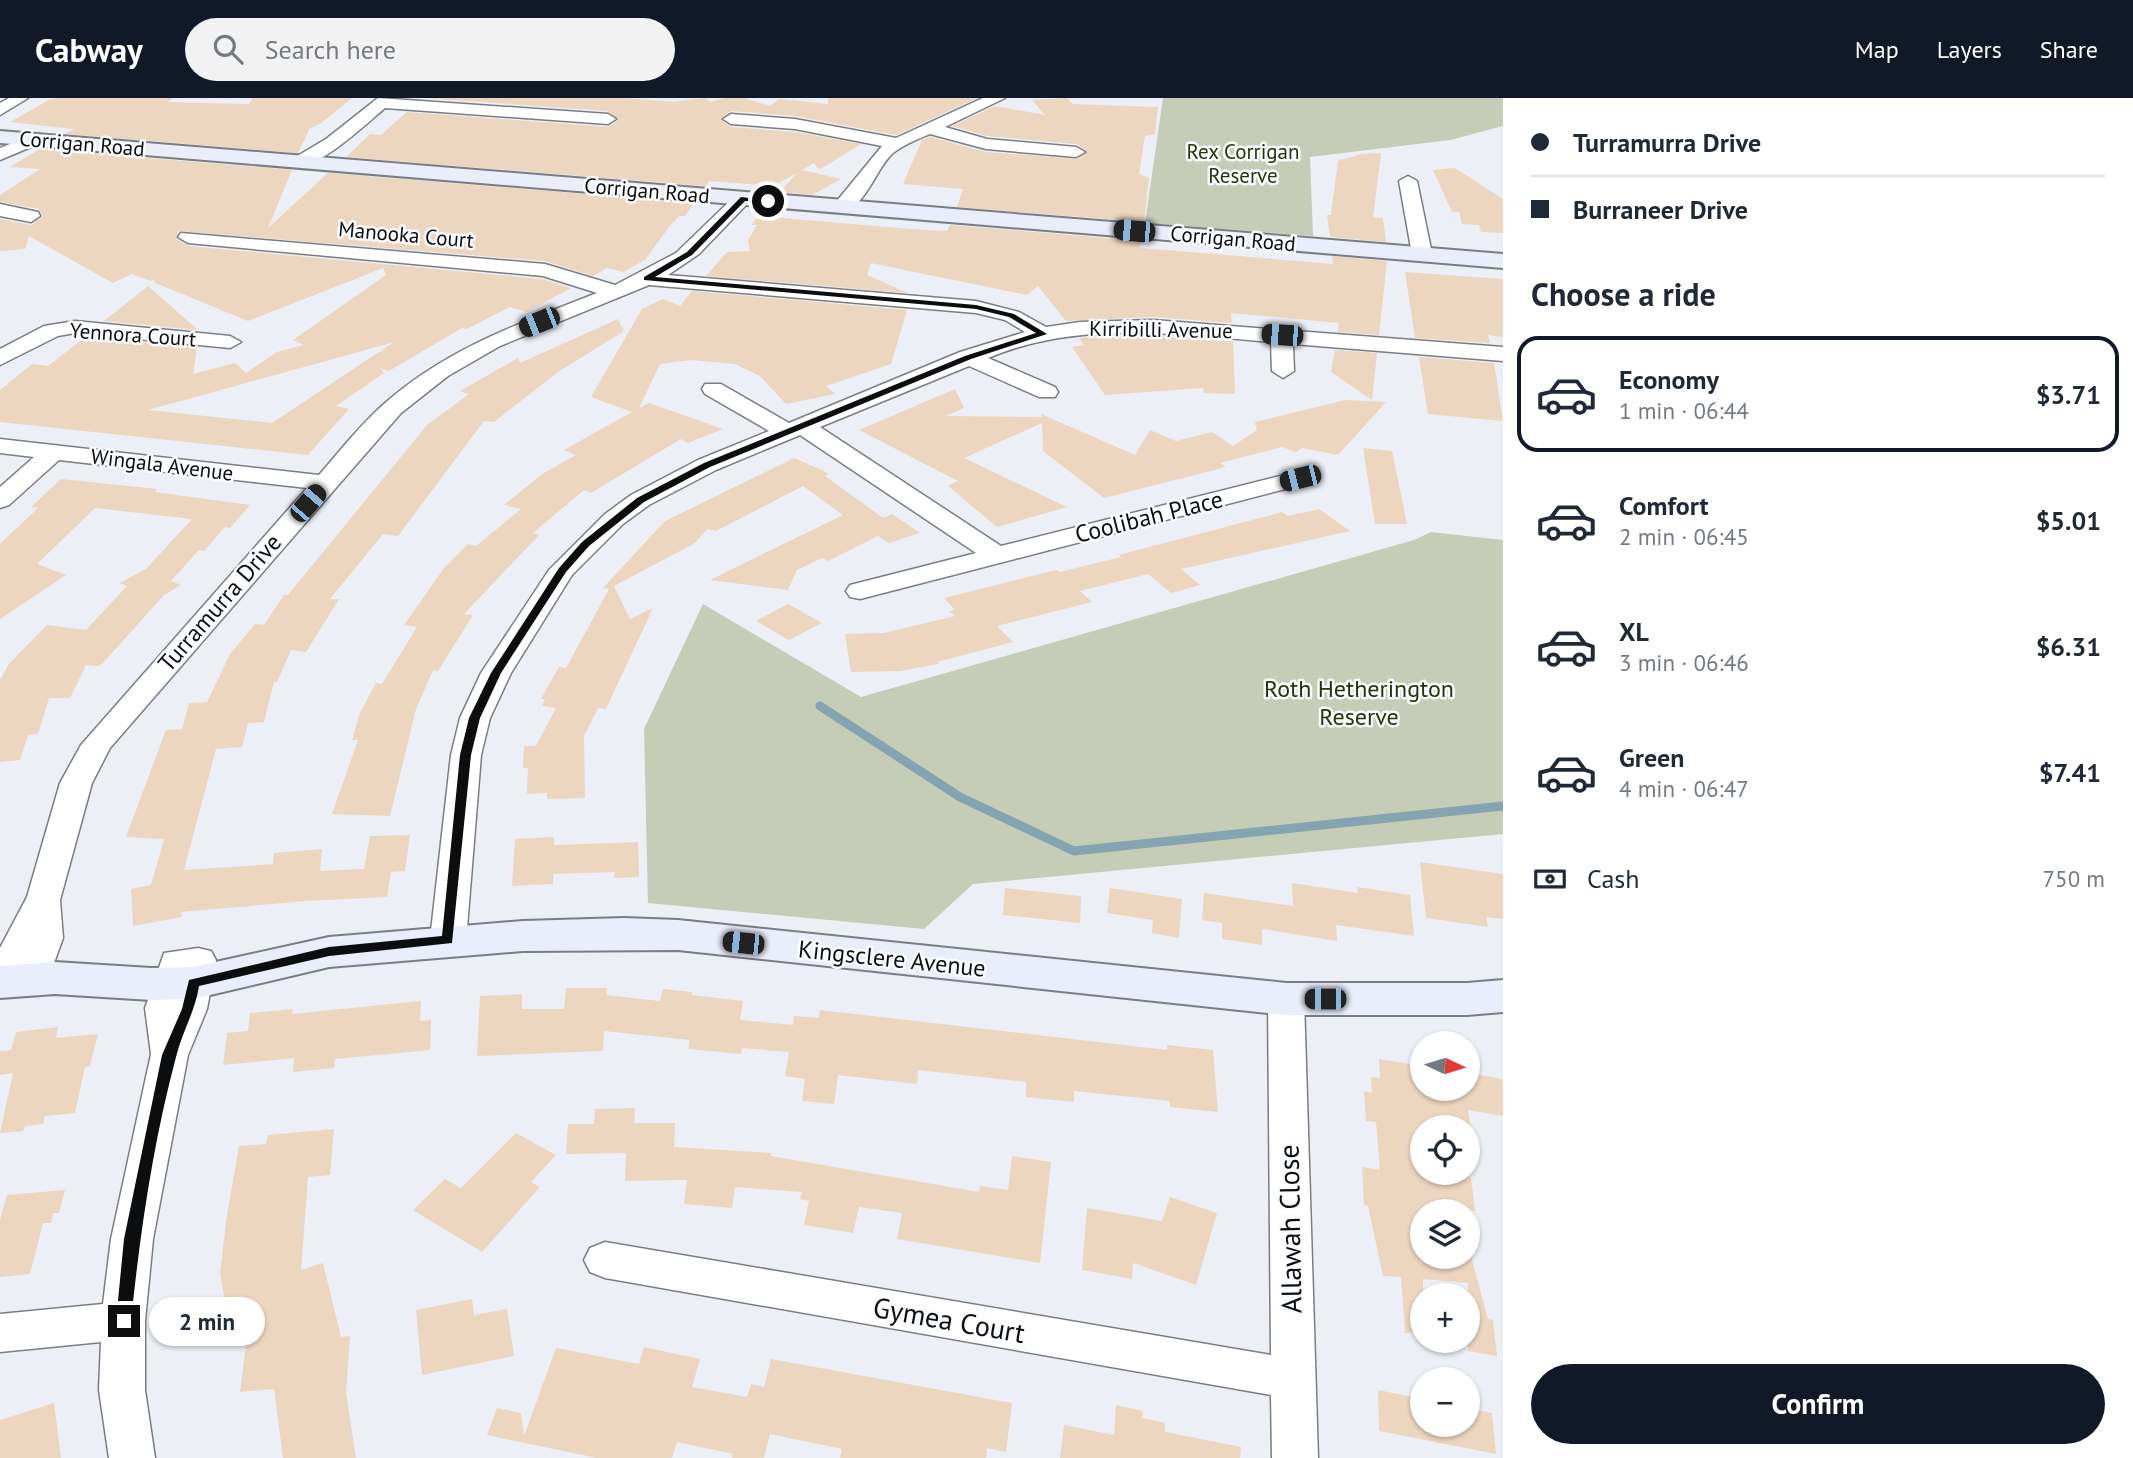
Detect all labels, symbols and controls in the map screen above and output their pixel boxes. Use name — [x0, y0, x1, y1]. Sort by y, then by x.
search box — [185, 18, 675, 81]
text: Cabway — [35, 28, 143, 71]
icon: search — [209, 30, 247, 68]
text: Search here — [265, 33, 396, 66]
text: Map — [1855, 34, 1899, 65]
text: Layers — [1937, 34, 2002, 65]
text: Share — [2040, 34, 2098, 65]
street label: Corrigan Road — [18, 125, 146, 162]
text: Turramurra Drive — [1573, 126, 1761, 159]
park label: Rex Corrigan Reserve — [1186, 138, 1300, 189]
street label: Corrigan Road — [583, 172, 711, 209]
route start — [752, 185, 784, 217]
text: Burraneer Drive — [1573, 193, 1748, 226]
street label: Manooka Court — [337, 215, 475, 254]
car — [1113, 219, 1156, 243]
street label: Corrigan Road — [1169, 220, 1297, 257]
text: Choose a ride — [1531, 273, 1716, 315]
car — [516, 304, 563, 340]
street label: Kirribilli Avenue — [1089, 315, 1233, 344]
street label: Yennora Court — [69, 317, 197, 352]
car — [1261, 323, 1304, 347]
icon: car — [1535, 363, 1598, 426]
text: Economy — [1619, 363, 1719, 396]
text: $3.71 — [2036, 378, 2101, 411]
text: 1 min · 06:44 — [1619, 396, 1749, 425]
street label: Wingala Avenue — [89, 442, 235, 487]
car — [1278, 463, 1323, 493]
car — [287, 480, 330, 526]
street label: Coolibah Place — [1072, 483, 1226, 550]
icon: car — [1535, 489, 1598, 552]
text: Comfort — [1619, 489, 1709, 522]
text: $5.01 — [2036, 504, 2101, 537]
text: 2 min · 06:45 — [1619, 522, 1749, 551]
street label: Turramurra Drive — [151, 527, 288, 678]
icon: car — [1535, 615, 1598, 678]
text: XL — [1619, 615, 1649, 648]
text: $6.31 — [2036, 630, 2101, 663]
text: 3 min · 06:46 — [1619, 648, 1749, 677]
park label: Roth Hetherington Reserve — [1264, 673, 1454, 732]
icon: car — [1535, 741, 1598, 804]
text: Green — [1619, 741, 1684, 774]
text: $7.41 — [2039, 756, 2101, 789]
text: 4 min · 06:47 — [1619, 774, 1749, 803]
icon: cash — [1531, 860, 1569, 898]
text: Cash — [1587, 862, 1639, 895]
text: 750 m — [2043, 864, 2105, 893]
car — [722, 930, 765, 956]
street label: Kingsclere Avenue — [797, 933, 987, 984]
car — [1305, 989, 1347, 1010]
north arrow — [1410, 1031, 1480, 1101]
map controls — [1410, 1031, 1480, 1437]
button: locate — [1410, 1115, 1480, 1185]
street label: Allawah Close — [1270, 1144, 1309, 1314]
button: layers — [1410, 1199, 1480, 1269]
button: + — [1410, 1283, 1480, 1353]
street label: Gymea Court — [870, 1288, 1028, 1351]
callout: 2 min — [148, 1296, 264, 1346]
route end — [108, 1305, 140, 1337]
text: 2 min — [179, 1307, 235, 1336]
button: Confirm — [1531, 1364, 2105, 1444]
button: − — [1410, 1367, 1480, 1437]

